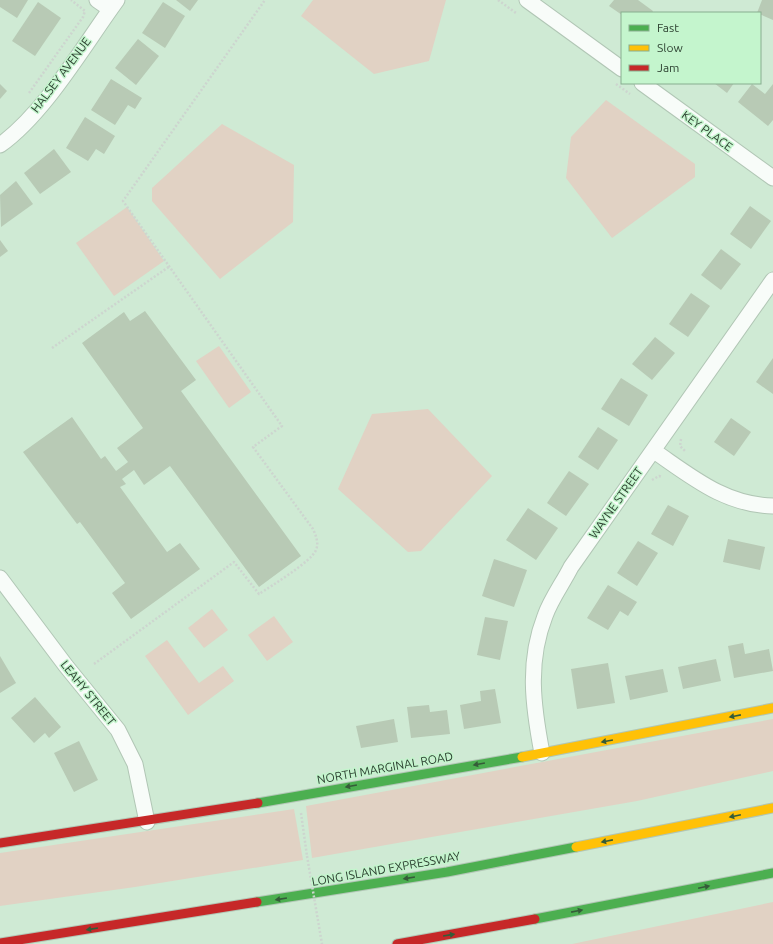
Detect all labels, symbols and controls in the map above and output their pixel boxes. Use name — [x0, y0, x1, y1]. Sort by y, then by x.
legend — [621, 12, 761, 84]
text: Fast — [657, 21, 679, 34]
street label: HALSEY AVENUE — [28, 35, 93, 115]
text: Slow — [657, 41, 683, 54]
text: Jam — [657, 61, 679, 74]
street label: KEY PLACE — [680, 108, 735, 153]
street label: WAYNE STREET — [586, 465, 645, 541]
street label: LEAHY STREET — [58, 658, 119, 728]
one-way arrow — [729, 713, 741, 719]
one-way arrow — [601, 738, 613, 744]
street label: NORTH MARGINAL ROAD — [316, 749, 454, 786]
one-way arrow — [473, 761, 485, 767]
one-way arrow — [345, 783, 357, 789]
one-way arrow — [729, 813, 741, 819]
one-way arrow — [601, 839, 613, 845]
street label: LONG ISLAND EXPRESSWAY — [311, 849, 461, 888]
one-way arrow — [403, 875, 415, 881]
one-way arrow — [698, 883, 710, 889]
one-way arrow — [275, 896, 287, 902]
one-way arrow — [571, 908, 583, 914]
one-way arrow — [86, 926, 98, 932]
one-way arrow — [443, 932, 455, 938]

